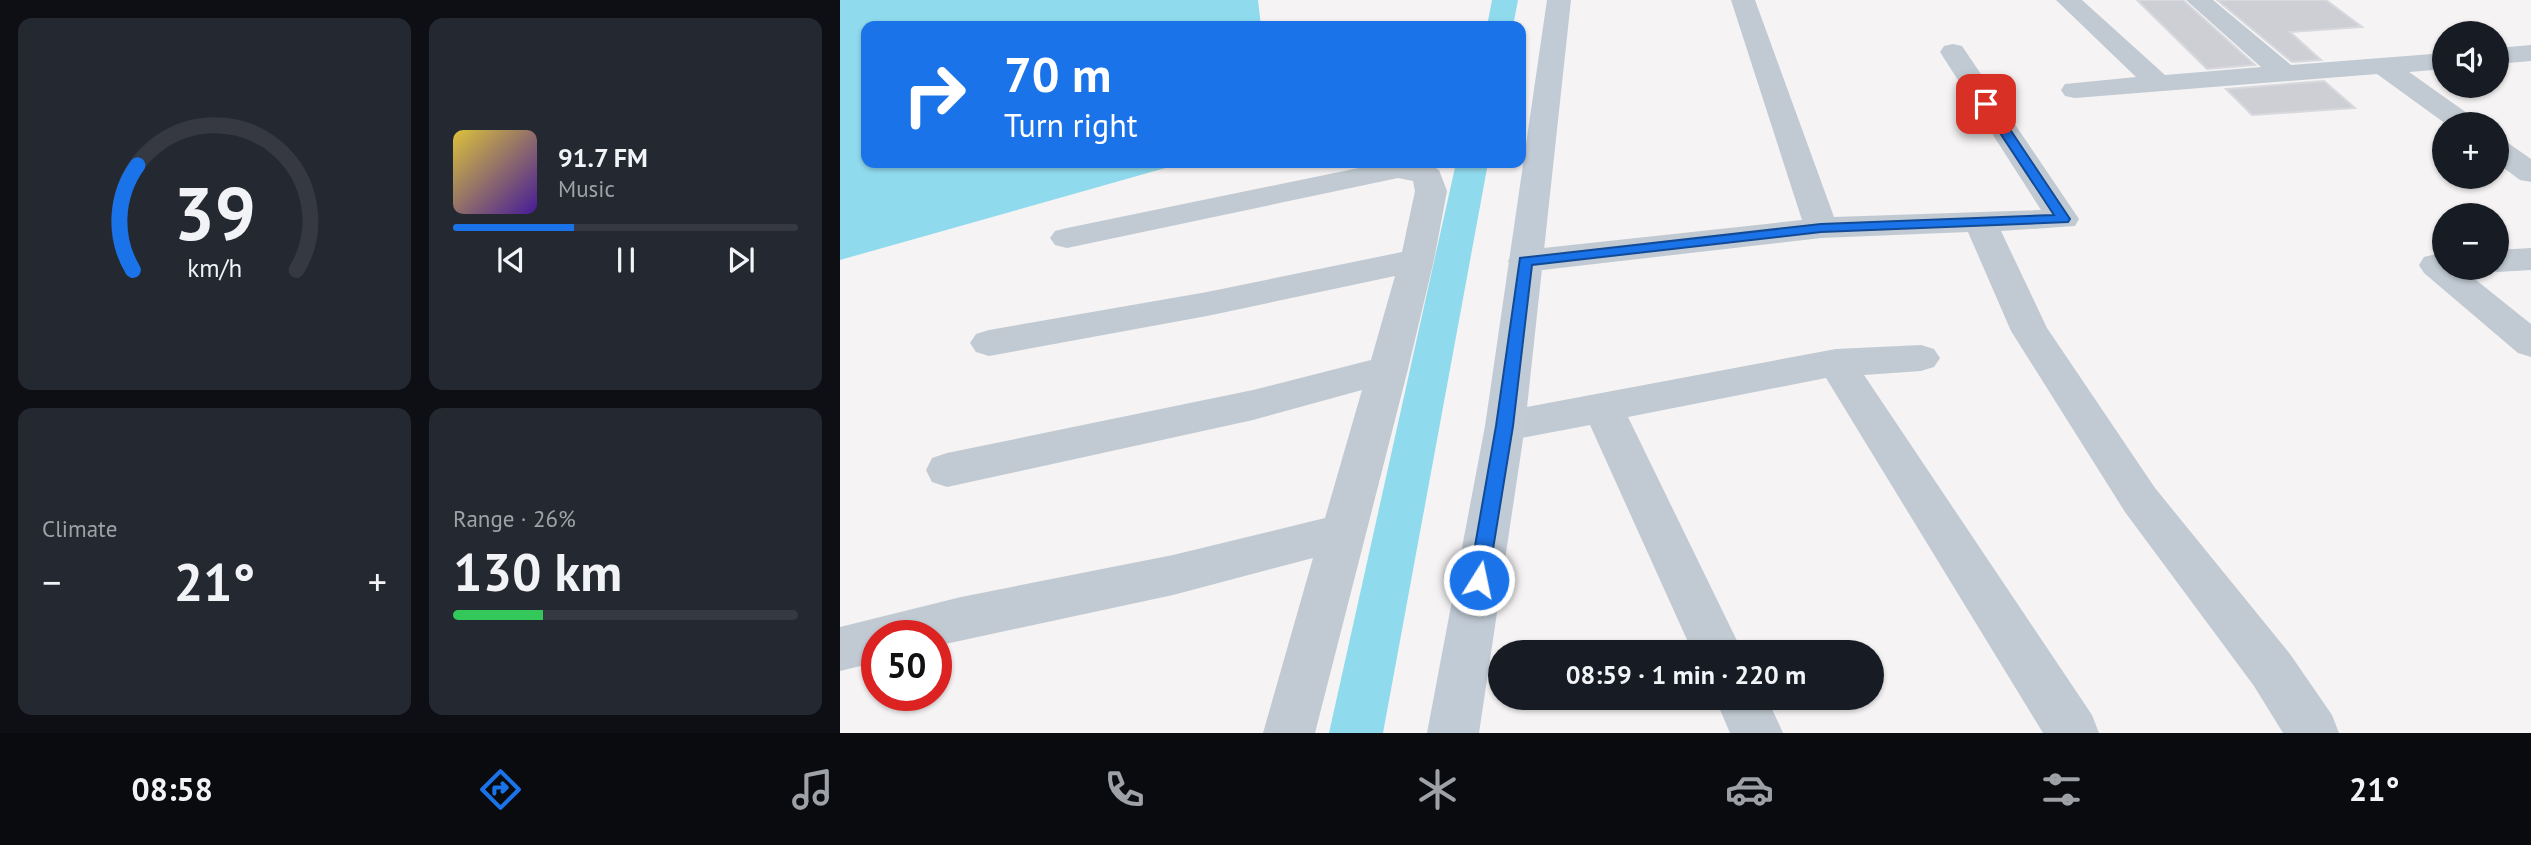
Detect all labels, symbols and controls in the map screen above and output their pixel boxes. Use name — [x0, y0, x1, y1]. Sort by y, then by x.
map controls — [2432, 21, 2509, 280]
button: sound — [2432, 21, 2509, 98]
text: 70 m — [1004, 42, 1111, 106]
icon: right — [889, 49, 980, 140]
pin — [1956, 74, 2016, 134]
icon: arrive — [1967, 85, 2005, 123]
text: Turn right — [1004, 104, 1138, 146]
button: + — [2432, 112, 2509, 189]
text: 91.7 FM — [558, 141, 648, 174]
text: 39 — [173, 167, 256, 261]
text: Music — [558, 174, 615, 203]
button: − — [2432, 203, 2509, 280]
icon: previous — [492, 241, 530, 279]
icon: pause — [607, 241, 645, 279]
icon: next — [722, 241, 760, 279]
text: km/h — [187, 252, 242, 284]
text: Range · 26% — [453, 504, 576, 533]
text: Climate — [42, 514, 117, 543]
text: 130 km — [453, 538, 622, 605]
position arrow — [1442, 543, 1516, 617]
text: 21° — [174, 548, 255, 615]
text: − — [42, 557, 61, 606]
text: + — [368, 557, 387, 606]
speed limit sign: 50 — [861, 620, 952, 711]
text: 08:59 · 1 min · 220 m — [1566, 658, 1806, 691]
icon: directions — [476, 765, 525, 814]
icon: music — [788, 765, 837, 814]
icon: phone — [1100, 765, 1149, 814]
icon: climate — [1413, 765, 1462, 814]
icon: car — [1725, 765, 1774, 814]
icon: filters — [2037, 765, 2086, 814]
text: 08:58 — [132, 768, 213, 810]
text: 21° — [2349, 768, 2399, 810]

